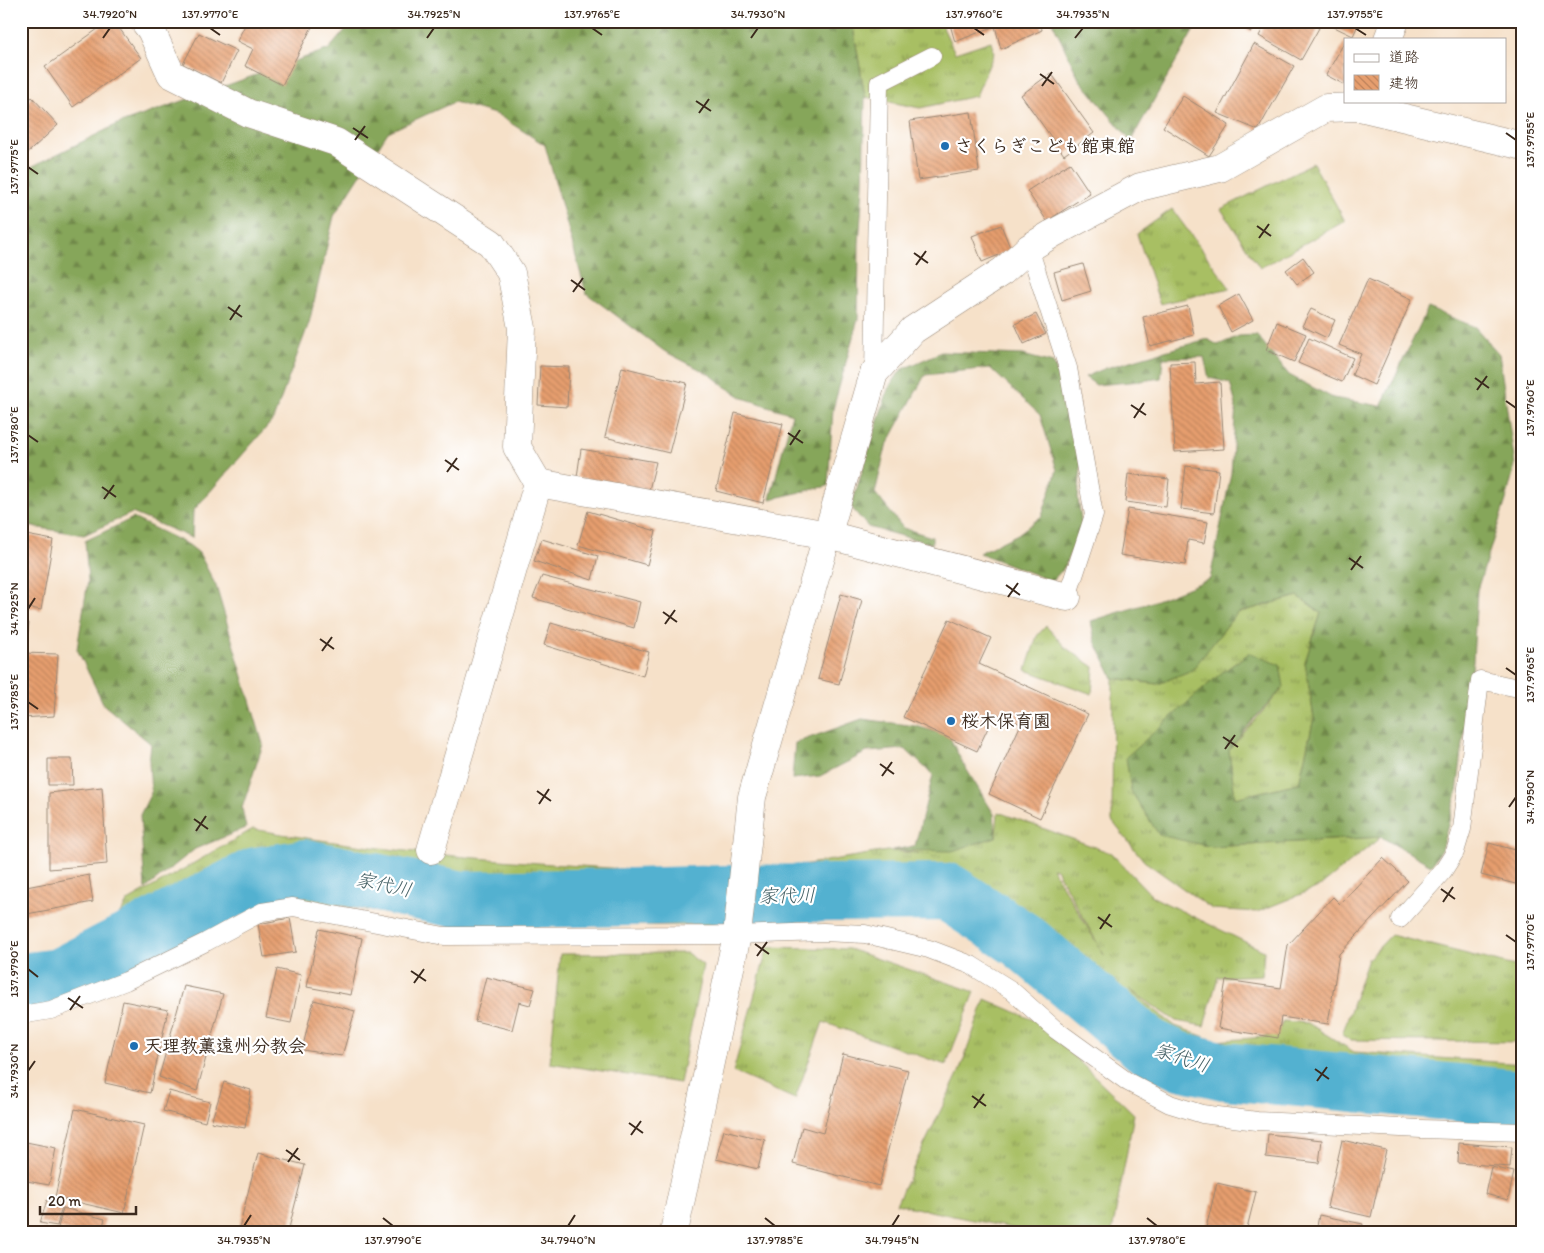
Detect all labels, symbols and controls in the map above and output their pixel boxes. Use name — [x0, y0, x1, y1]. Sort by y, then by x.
text: 34.7920°N — [83, 7, 137, 21]
text: 137.9770°E — [182, 7, 239, 21]
text: 34.7925°N — [407, 7, 461, 21]
text: 137.9765°E — [564, 7, 620, 21]
text: 34.7930°N — [731, 7, 785, 21]
text: 137.9760°E — [945, 7, 1003, 21]
text: 34.7935°N — [1056, 7, 1110, 21]
text: 137.9755°E — [1327, 7, 1383, 21]
legend — [1344, 38, 1506, 102]
text: 道路 — [1389, 48, 1419, 66]
text: 建物 — [1389, 74, 1419, 92]
text: 137.9755°E — [1523, 112, 1537, 168]
place label: さくらぎこども館東館 — [955, 135, 1135, 157]
text: 137.9775°E — [7, 139, 21, 195]
marker: さくらぎこども館東館 — [939, 140, 951, 152]
text: 137.9760°E — [1523, 379, 1537, 437]
text: 137.9780°E — [7, 406, 21, 464]
text: 34.7925°N — [7, 582, 21, 636]
text: 137.9765°E — [1523, 647, 1537, 703]
text: 137.9785°E — [7, 673, 21, 730]
place label: 桜木保育園 — [961, 710, 1051, 732]
marker: 桜木保育園 — [945, 715, 957, 727]
text: 34.7950°N — [1523, 770, 1537, 824]
water label: 家代川 — [354, 867, 414, 902]
water label: 家代川 — [758, 884, 816, 907]
text: 137.9770°E — [1523, 913, 1537, 970]
text: 137.9790°E — [7, 940, 21, 998]
place label: 天理教薫遠州分教会 — [144, 1035, 306, 1057]
water label: 家代川 — [1151, 1038, 1213, 1077]
marker: 天理教薫遠州分教会 — [128, 1040, 140, 1052]
text: 34.7930°N — [7, 1044, 21, 1098]
scale bar — [40, 1183, 136, 1215]
text: 20 m — [48, 1192, 82, 1210]
text: 34.7935°N — [217, 1233, 271, 1247]
text: 137.9790°E — [364, 1233, 422, 1247]
text: 34.7940°N — [540, 1233, 596, 1247]
text: 137.9785°E — [747, 1233, 804, 1247]
text: 34.7945°N — [865, 1233, 919, 1247]
text: 137.9780°E — [1128, 1233, 1186, 1247]

